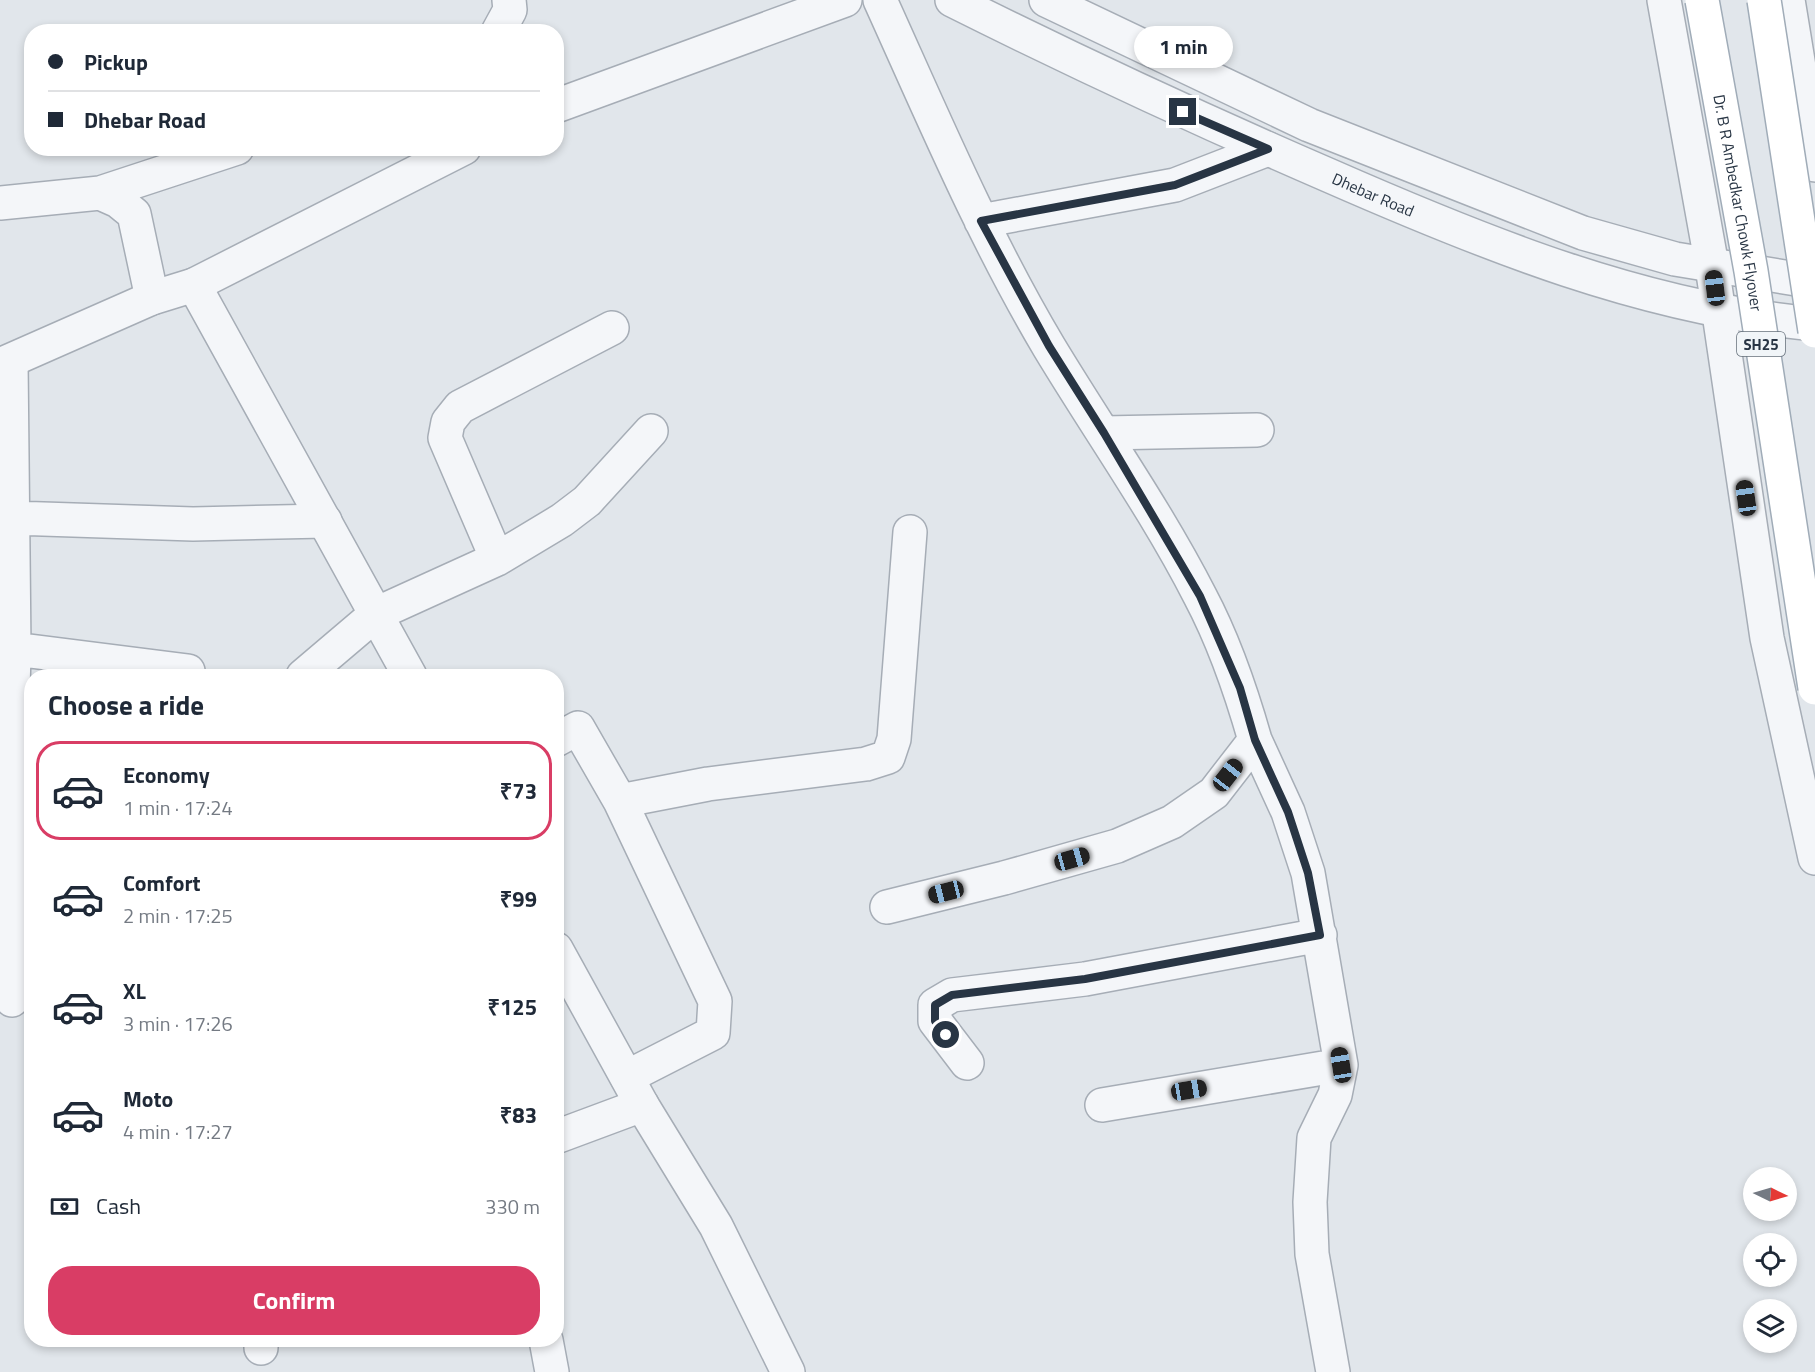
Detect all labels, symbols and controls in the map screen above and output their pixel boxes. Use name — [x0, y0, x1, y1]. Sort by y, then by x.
callout: 1 min — [1134, 25, 1232, 67]
text: 1 min — [1159, 31, 1208, 62]
text: Pickup — [84, 45, 148, 79]
street label: Dr. B R Ambedkar Chowk Flyover — [1707, 92, 1769, 313]
route end — [1169, 98, 1196, 125]
text: Dhebar Road — [84, 103, 206, 137]
street label: Dhebar Road — [1328, 166, 1418, 223]
car — [1704, 269, 1726, 307]
road number: SH25 — [1737, 332, 1785, 356]
car — [1735, 479, 1757, 517]
text: Choose a ride — [48, 684, 204, 725]
car — [1210, 755, 1246, 795]
text: Economy — [123, 758, 210, 792]
icon: car — [51, 764, 105, 818]
text: ₹73 — [500, 774, 537, 808]
text: 1 min · 17:24 — [123, 792, 233, 823]
car — [1052, 845, 1092, 873]
text: Comfort — [123, 866, 201, 900]
icon: car — [51, 872, 105, 926]
car — [926, 879, 966, 905]
text: ₹99 — [500, 882, 537, 916]
text: 2 min · 17:25 — [123, 900, 233, 931]
text: XL — [123, 974, 146, 1008]
icon: car — [51, 980, 105, 1034]
text: ₹125 — [487, 990, 537, 1024]
text: 3 min · 17:26 — [123, 1008, 233, 1039]
route start — [932, 1021, 959, 1048]
car — [1329, 1046, 1353, 1084]
car — [1170, 1078, 1208, 1102]
text: Moto — [123, 1082, 173, 1116]
icon: car — [51, 1088, 105, 1142]
text: ₹83 — [500, 1098, 537, 1132]
text: 4 min · 17:27 — [123, 1116, 233, 1147]
north arrow — [1743, 1167, 1797, 1221]
map controls — [1743, 1167, 1797, 1353]
text: Cash — [96, 1189, 141, 1223]
icon: cash — [48, 1190, 81, 1223]
text: 330 m — [485, 1191, 540, 1222]
button: locate — [1743, 1233, 1797, 1287]
button: Confirm — [48, 1266, 540, 1335]
button: layers — [1743, 1299, 1797, 1353]

